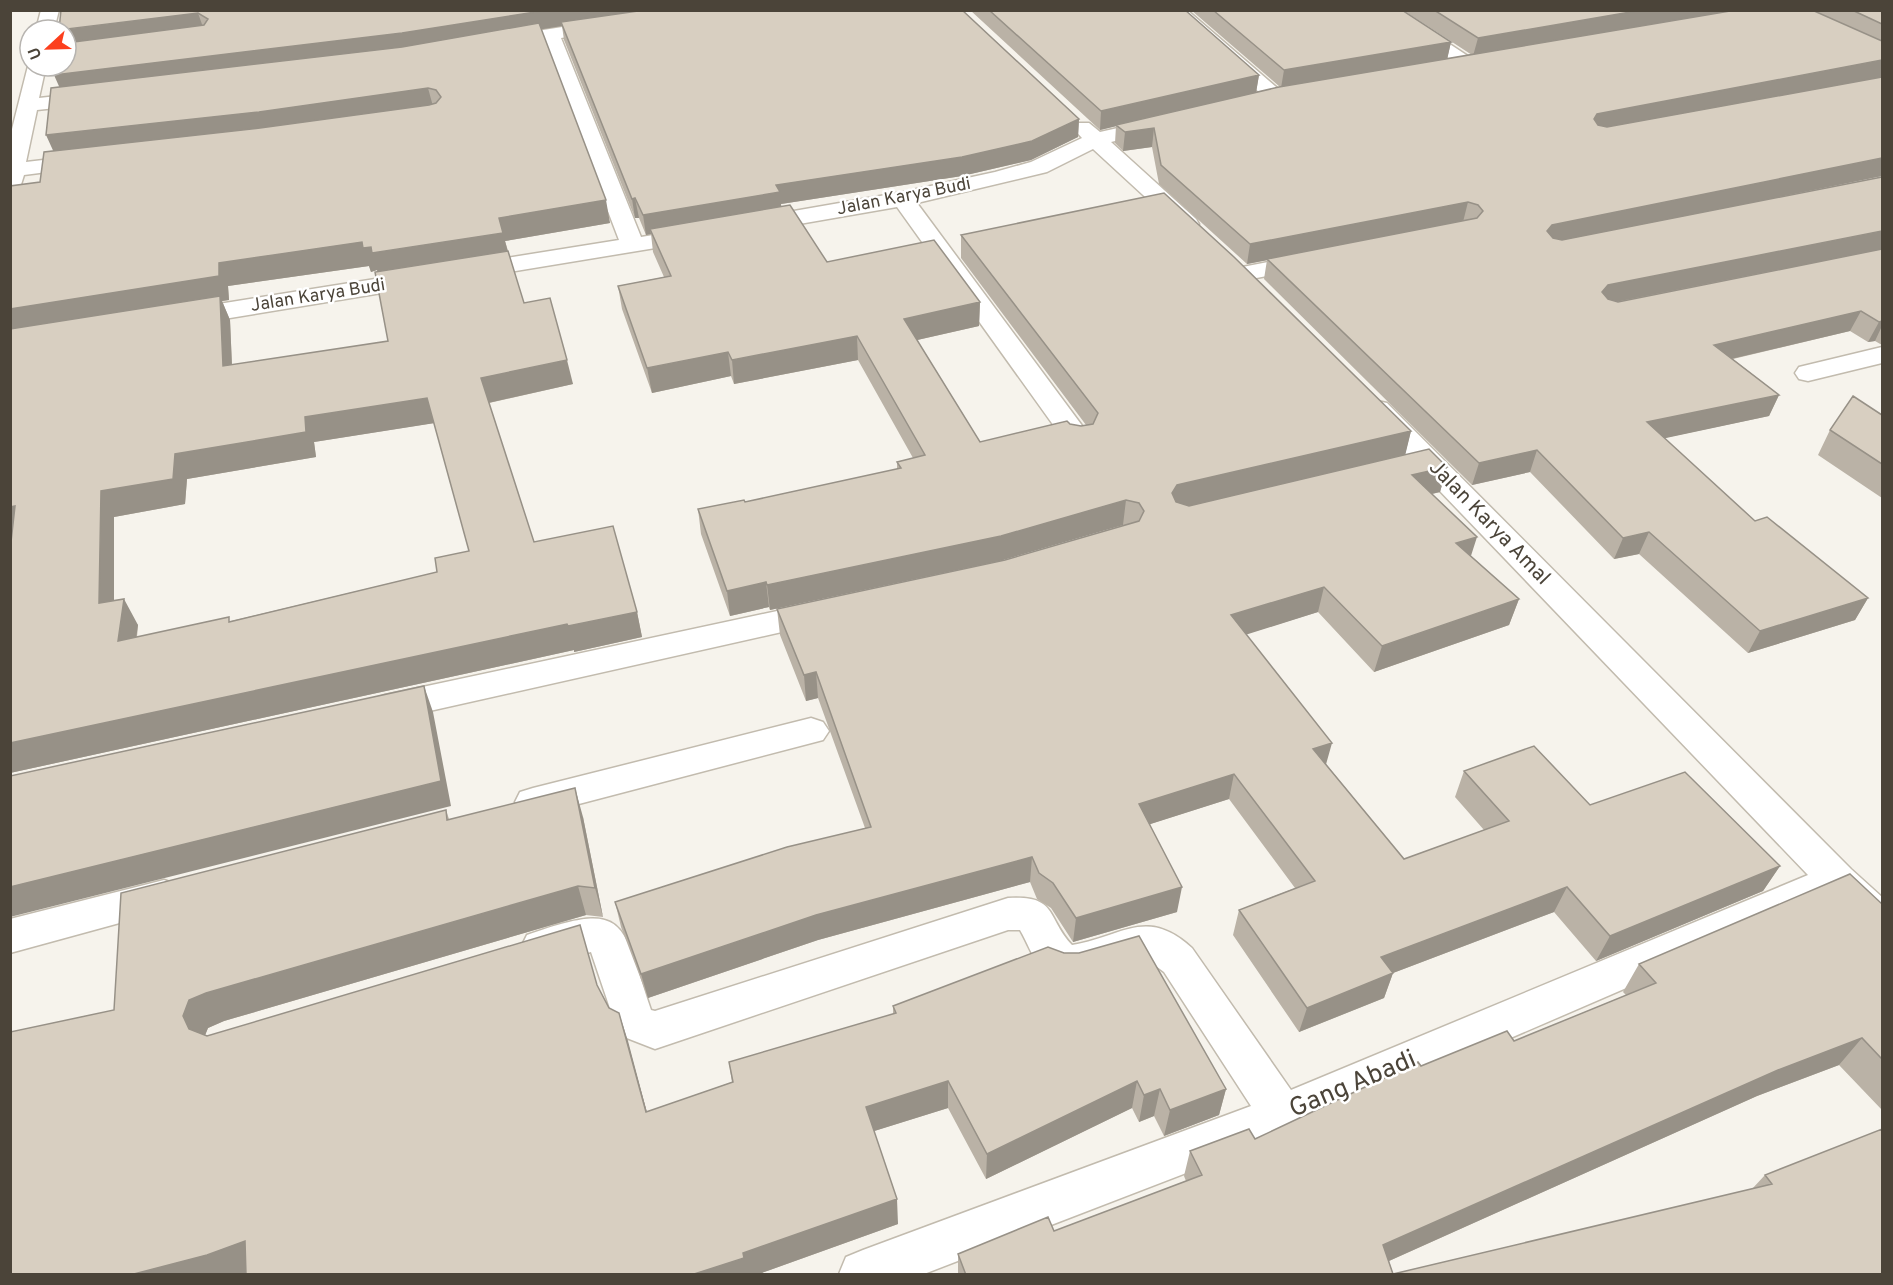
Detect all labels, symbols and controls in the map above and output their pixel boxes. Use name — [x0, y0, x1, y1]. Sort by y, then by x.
north arrow — [18, 18, 78, 78]
text: U — [25, 44, 47, 62]
street label: Jalan Karya Budi — [835, 173, 973, 221]
street label: Jalan Karya Budi — [249, 274, 387, 318]
street label: Jalan Karya Amal — [1422, 455, 1556, 591]
street label: Gang Abadi — [1285, 1044, 1421, 1126]

